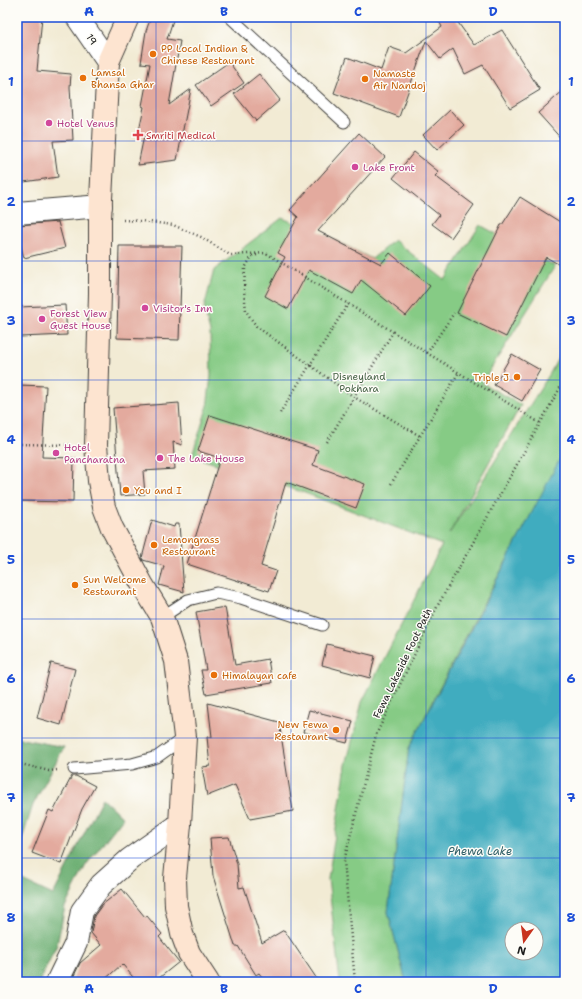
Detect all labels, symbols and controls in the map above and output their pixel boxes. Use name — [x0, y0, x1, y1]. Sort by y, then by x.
text: A — [84, 3, 94, 20]
text: B — [220, 3, 228, 20]
text: C — [354, 3, 362, 20]
text: D — [488, 3, 498, 20]
street label: 19 — [83, 31, 100, 47]
place label: PP Local Indian & Chinese Restaurant — [161, 42, 255, 67]
marker: PP Local Indian & Chinese Restaurant — [148, 49, 158, 59]
place label: Lamsal Bhansa Ghar — [91, 66, 154, 91]
place label: Namaste Air Nandoj — [373, 67, 426, 92]
text: 1 — [8, 73, 14, 90]
marker: Lamsal Bhansa Ghar — [78, 73, 88, 83]
text: 1 — [568, 73, 574, 90]
marker: Namaste Air Nandoj — [360, 74, 370, 84]
place label: Hotel Venus — [57, 117, 115, 130]
marker: Hotel Venus — [44, 118, 54, 128]
place label: Smriti Medical — [146, 129, 216, 142]
marker: Smriti Medical — [133, 130, 143, 140]
place label: Lake Front — [363, 161, 415, 174]
marker: Lake Front — [350, 162, 360, 172]
text: 2 — [6, 193, 16, 210]
text: 2 — [566, 193, 576, 210]
place label: Visitor's Inn — [153, 302, 212, 315]
marker: Visitor's Inn — [140, 303, 150, 313]
place label: Forest View Guest House — [50, 307, 111, 332]
text: 3 — [6, 312, 16, 329]
text: 3 — [566, 312, 576, 329]
marker: Forest View Guest House — [37, 314, 47, 324]
park label: Disneyland Pokhara — [332, 370, 386, 395]
place label: Triple J — [473, 371, 509, 384]
marker: Triple J — [512, 372, 522, 382]
text: 4 — [6, 431, 16, 448]
text: 4 — [566, 431, 576, 448]
place label: Hotel Pancharatna — [64, 441, 126, 466]
marker: Hotel Pancharatna — [51, 448, 61, 458]
place label: The Lake House — [168, 452, 245, 465]
marker: The Lake House — [155, 453, 165, 463]
place label: You and I — [134, 484, 182, 497]
marker: You and I — [121, 485, 131, 495]
place label: Lemongrass Restaurant — [162, 533, 219, 558]
marker: Lemongrass Restaurant — [149, 540, 159, 550]
text: 5 — [7, 551, 15, 568]
text: 5 — [567, 551, 575, 568]
place label: Sun Welcome Restaurant — [83, 573, 147, 598]
marker: Sun Welcome Restaurant — [70, 580, 80, 590]
street label: Fewa Lakeside Foot Path — [370, 606, 435, 720]
place label: Himalayan cafe — [222, 669, 297, 682]
text: 6 — [6, 670, 16, 687]
marker: Himalayan cafe — [209, 670, 219, 680]
text: 6 — [566, 670, 576, 687]
place label: New Fewa Restaurant — [274, 718, 329, 743]
marker: New Fewa Restaurant — [331, 725, 341, 735]
text: 7 — [6, 789, 16, 806]
text: 7 — [566, 789, 576, 806]
water label: Phewa Lake — [448, 844, 512, 859]
text: 8 — [6, 909, 16, 926]
text: 8 — [566, 909, 576, 926]
north arrow — [504, 921, 544, 961]
text: N — [515, 942, 528, 959]
text: A — [84, 980, 94, 997]
text: B — [220, 980, 228, 997]
text: C — [354, 980, 362, 997]
text: D — [488, 980, 498, 997]

